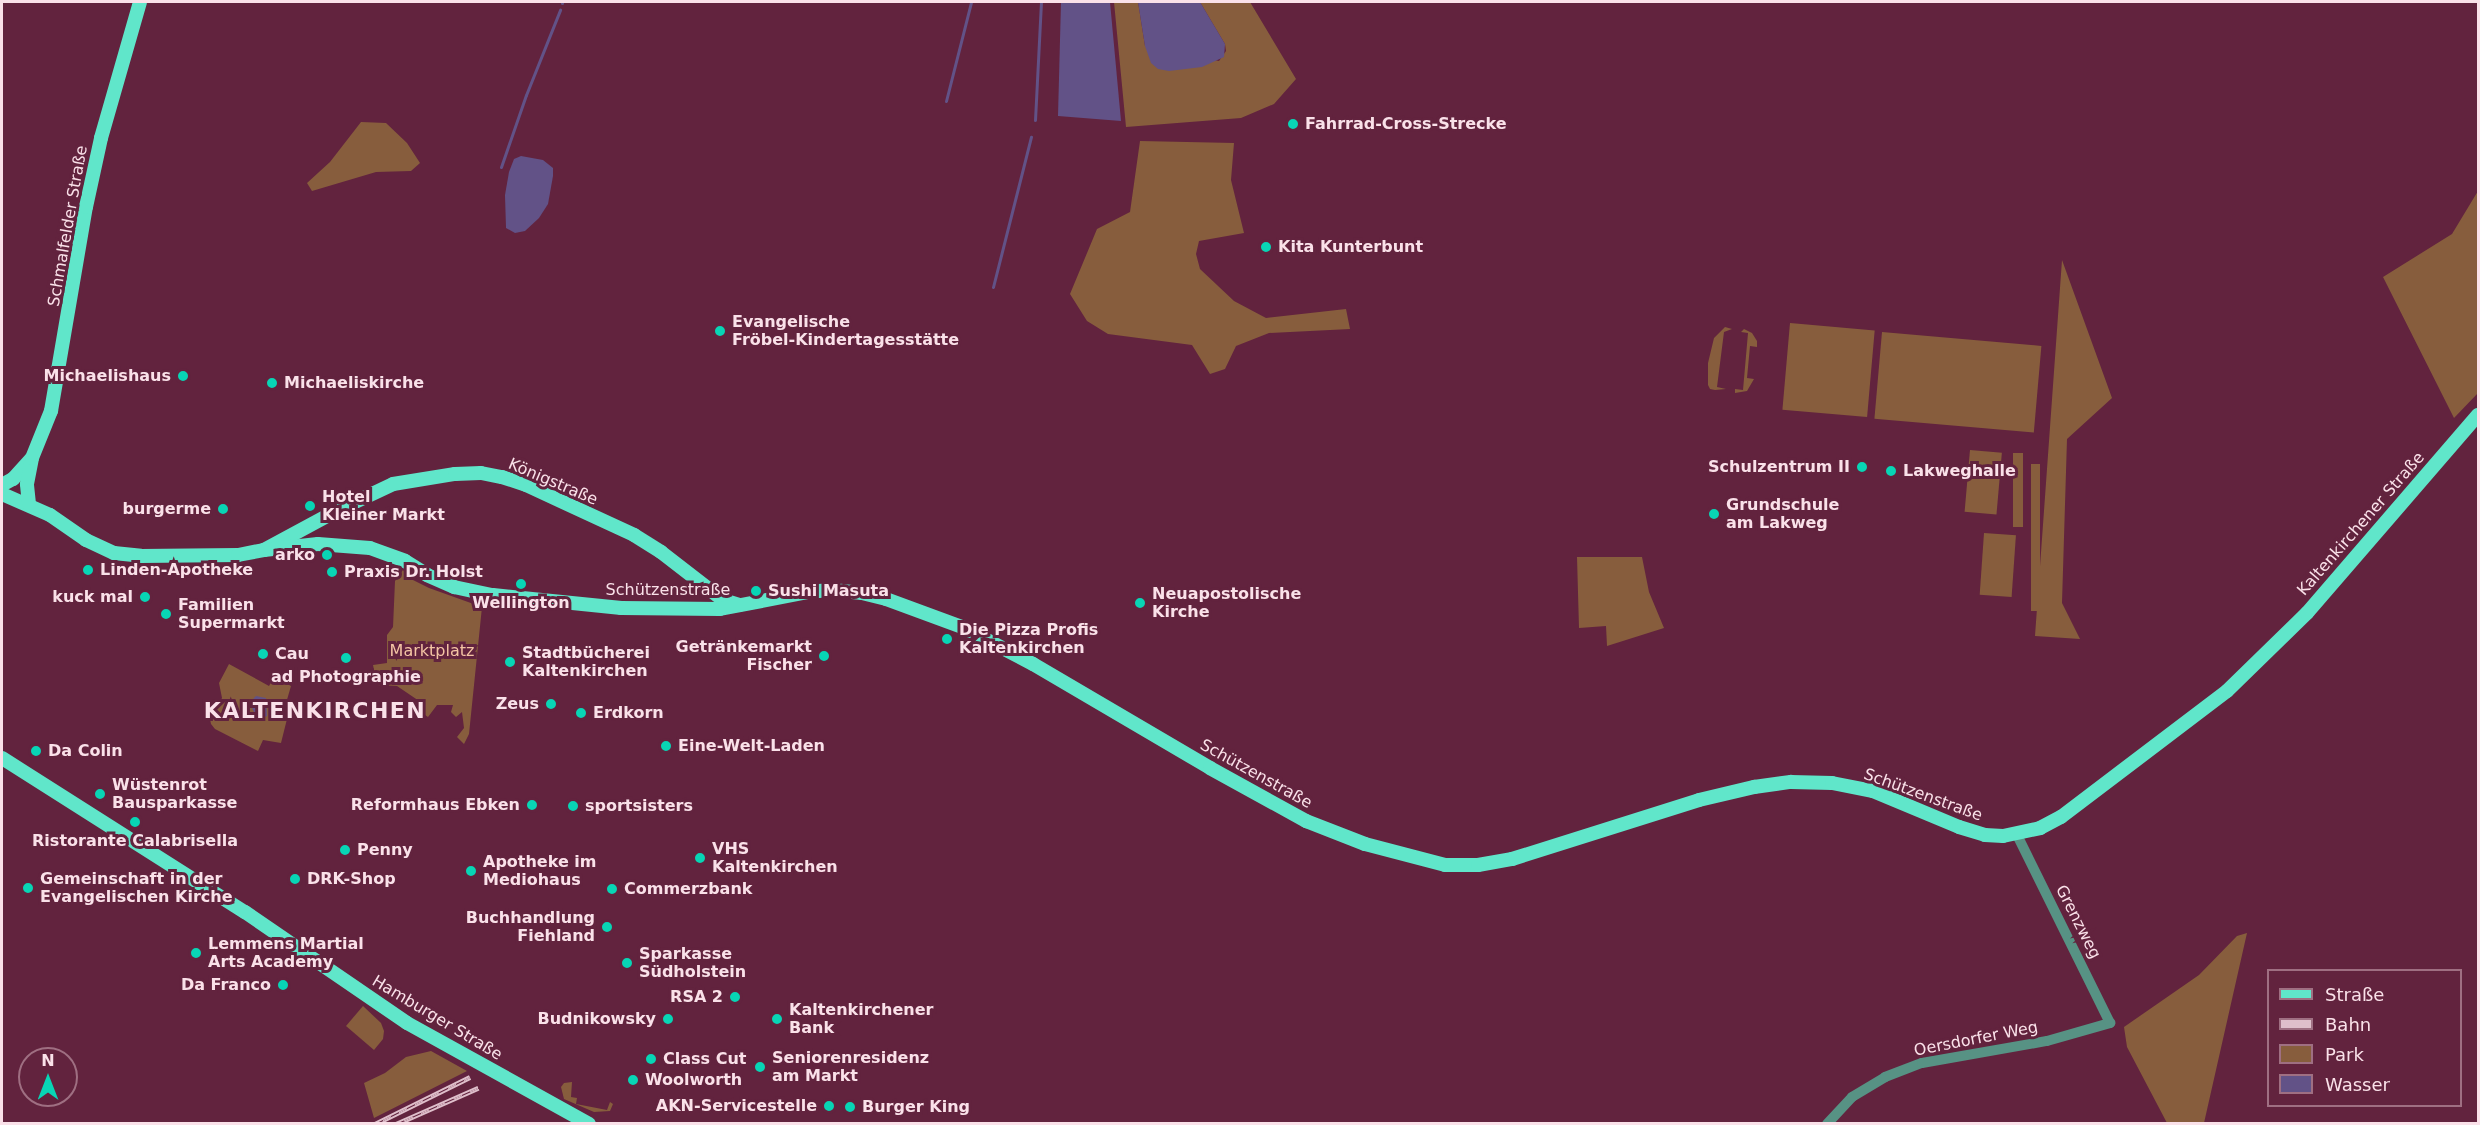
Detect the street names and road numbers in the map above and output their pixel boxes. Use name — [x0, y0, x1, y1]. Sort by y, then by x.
street label: Schmalfelder Straße — [44, 144, 92, 308]
street label: Kaltenkirchener Straße — [2293, 448, 2429, 600]
street label: Königstraße — [505, 455, 601, 509]
street label: Schützenstraße — [606, 580, 730, 600]
street label: Schützenstraße — [1197, 735, 1315, 813]
street label: Schützenstraße — [1861, 765, 1985, 825]
street label: Grenzweg — [2051, 882, 2105, 962]
street label: Hamburger Straße — [368, 972, 506, 1064]
street label: Oersdorfer Weg — [1912, 1018, 2040, 1060]

